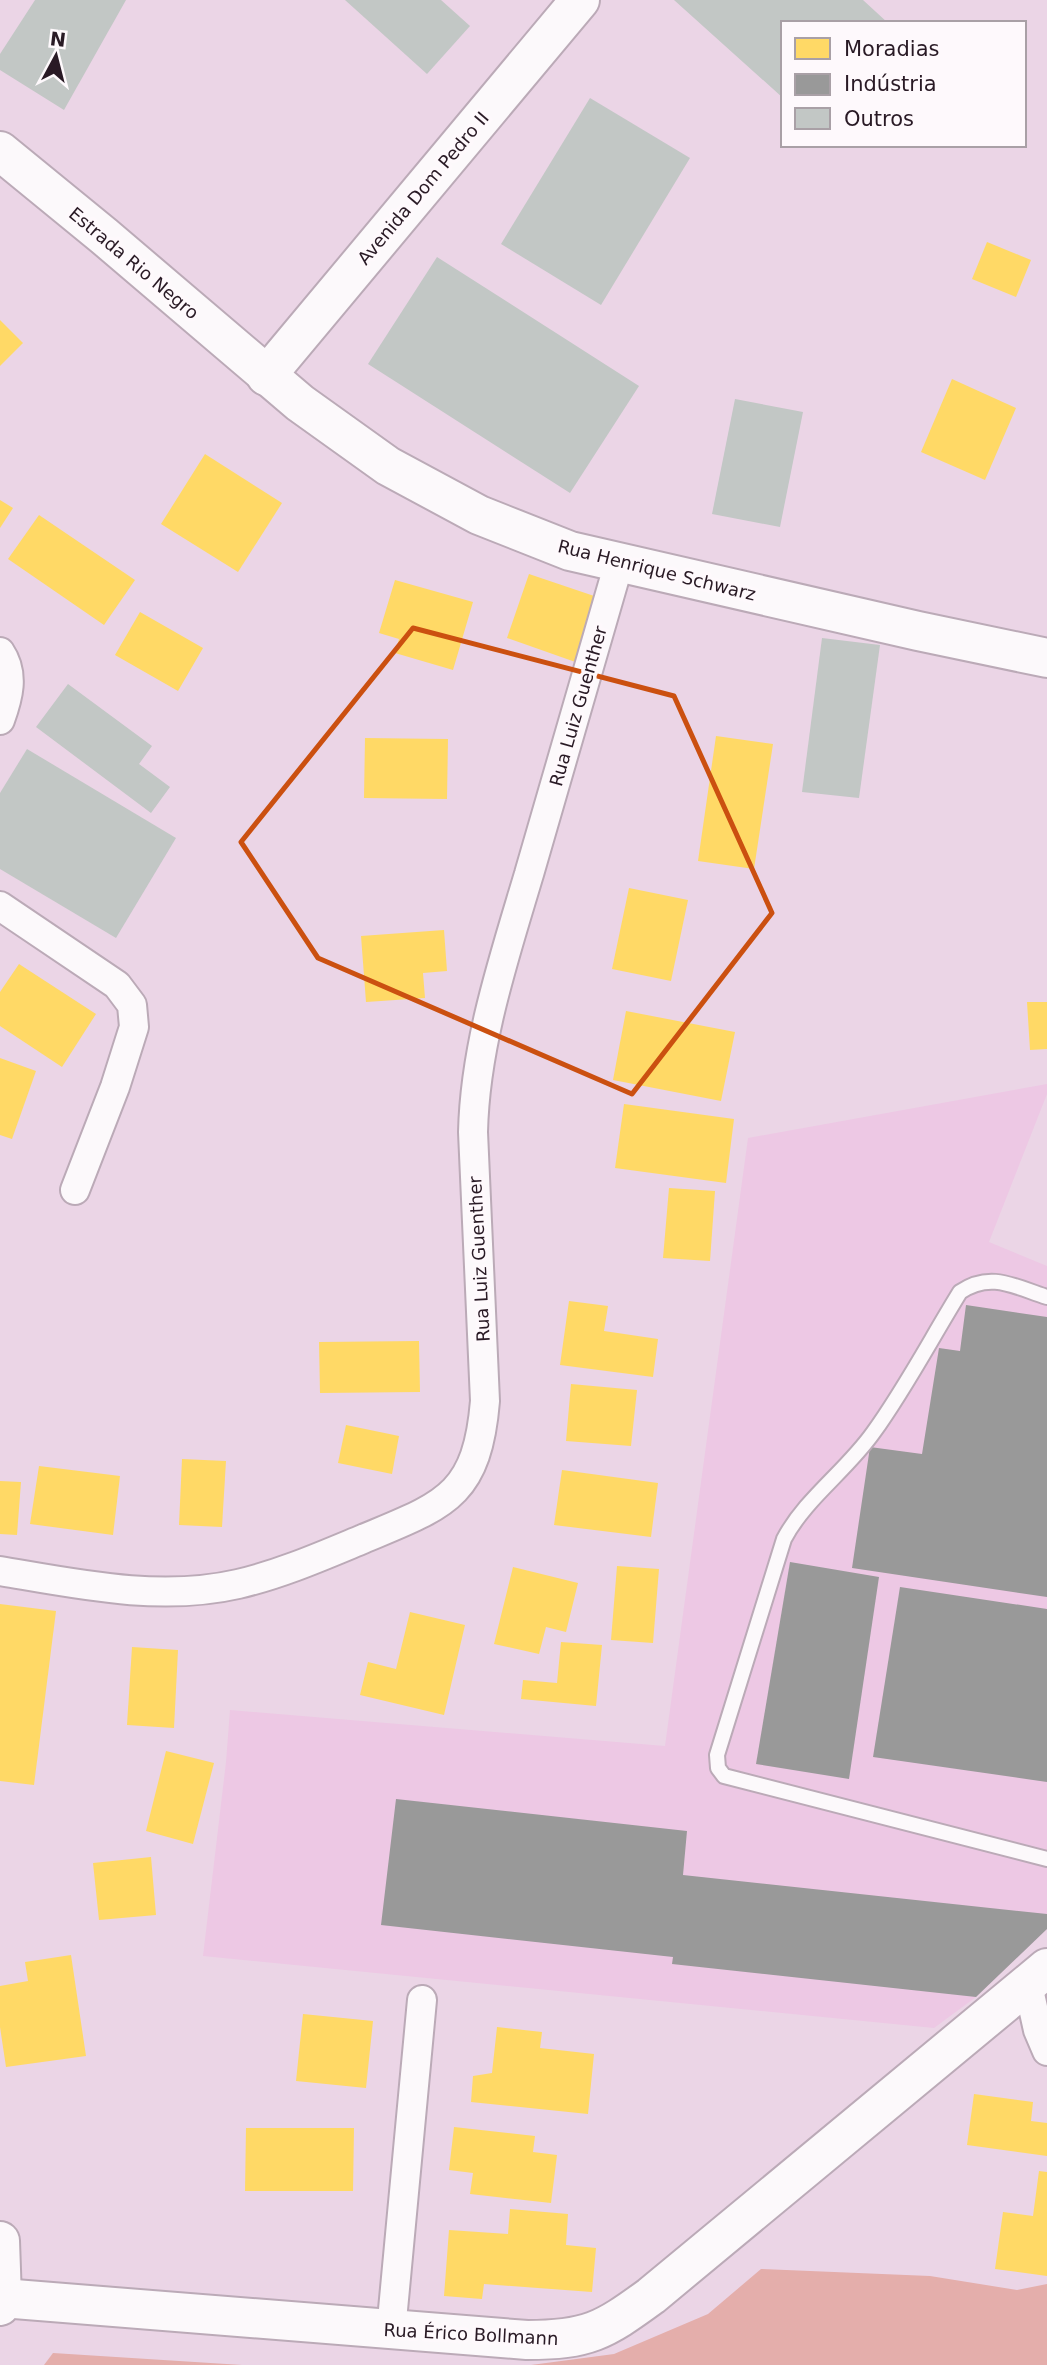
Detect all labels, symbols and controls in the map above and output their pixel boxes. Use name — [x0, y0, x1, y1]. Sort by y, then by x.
north arrow — [21, 21, 91, 91]
legend — [781, 21, 1026, 147]
text: N — [49, 27, 67, 51]
text: Moradias — [844, 37, 939, 61]
text: Indústria — [844, 72, 937, 96]
street label: Avenida Dom Pedro II — [353, 107, 493, 269]
text: Outros — [844, 107, 914, 131]
street label: Estrada Rio Negro — [65, 203, 203, 323]
street label: Rua Henrique Schwarz — [556, 535, 758, 605]
street label: Rua Luiz Guenther — [545, 623, 611, 789]
street label: Rua Luiz Guenther — [464, 1175, 494, 1342]
street label: Rua Érico Bollmann — [383, 2319, 559, 2349]

